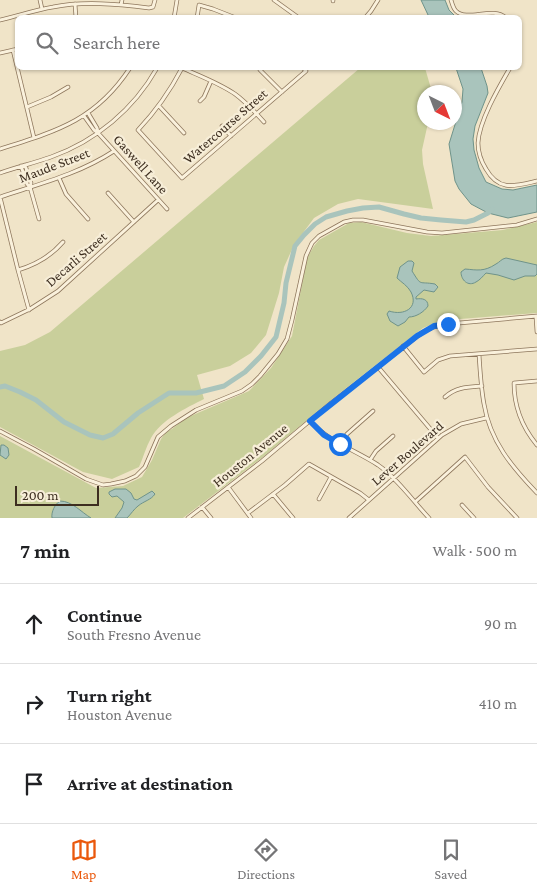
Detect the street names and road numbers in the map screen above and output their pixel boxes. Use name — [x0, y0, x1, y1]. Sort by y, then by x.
street label: Watercourse Street — [180, 85, 271, 167]
street label: Gaswell Lane — [110, 131, 172, 197]
street label: Maude Street — [16, 144, 92, 186]
street label: Decarli Street — [42, 228, 110, 290]
street label: Lever Boulevard — [368, 417, 447, 489]
street label: Houston Avenue — [209, 420, 291, 490]

